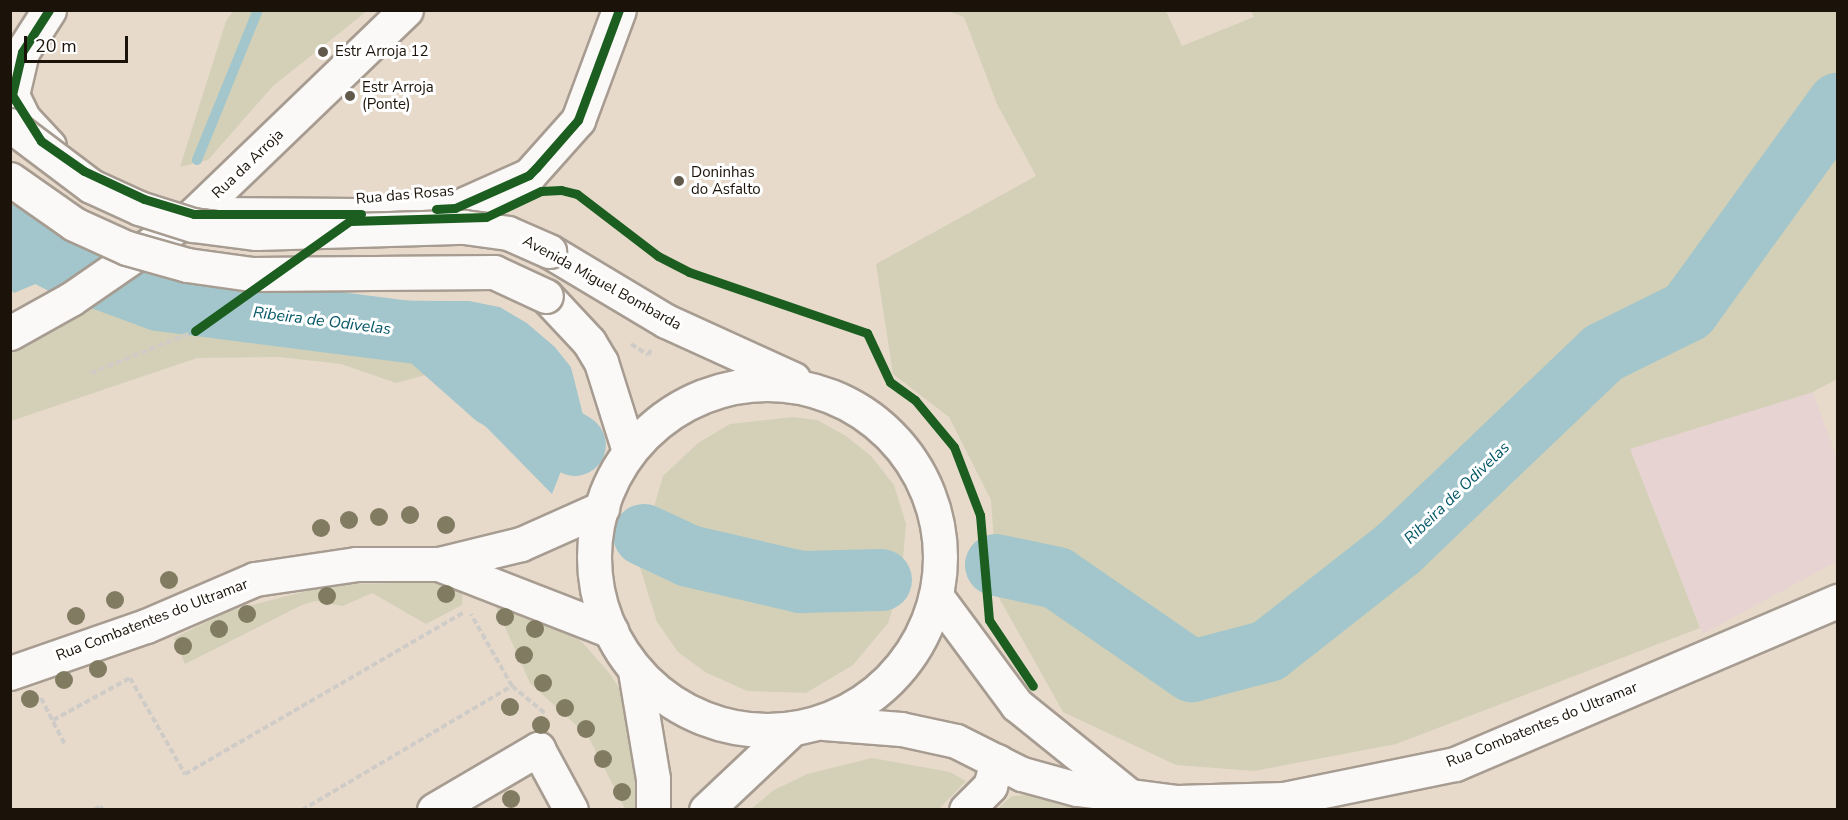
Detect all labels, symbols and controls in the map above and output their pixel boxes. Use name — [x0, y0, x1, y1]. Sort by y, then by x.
scale bar — [27, 24, 130, 62]
text: 20 m — [35, 34, 77, 58]
place label: Estr Arroja 12 — [335, 43, 429, 61]
marker: Estr Arroja 12 — [316, 45, 330, 59]
place label: Estr Arroja (Ponte) — [362, 78, 434, 113]
marker: Estr Arroja (Ponte) — [343, 89, 357, 103]
street label: Rua da Arroja — [209, 125, 287, 203]
place label: Doninhas do Asfalto — [691, 163, 761, 198]
marker: Doninhas do Asfalto — [672, 174, 686, 188]
street label: Rua das Rosas — [355, 182, 455, 208]
street label: Avenida Miguel Bombarda — [520, 232, 684, 334]
water label: Ribeira de Odivelas — [252, 303, 392, 339]
water label: Ribeira de Odivelas — [1400, 438, 1514, 548]
street label: Rua Combatentes do Ultramar — [53, 575, 251, 665]
street label: Rua Combatentes do Ultramar — [1444, 678, 1640, 772]

